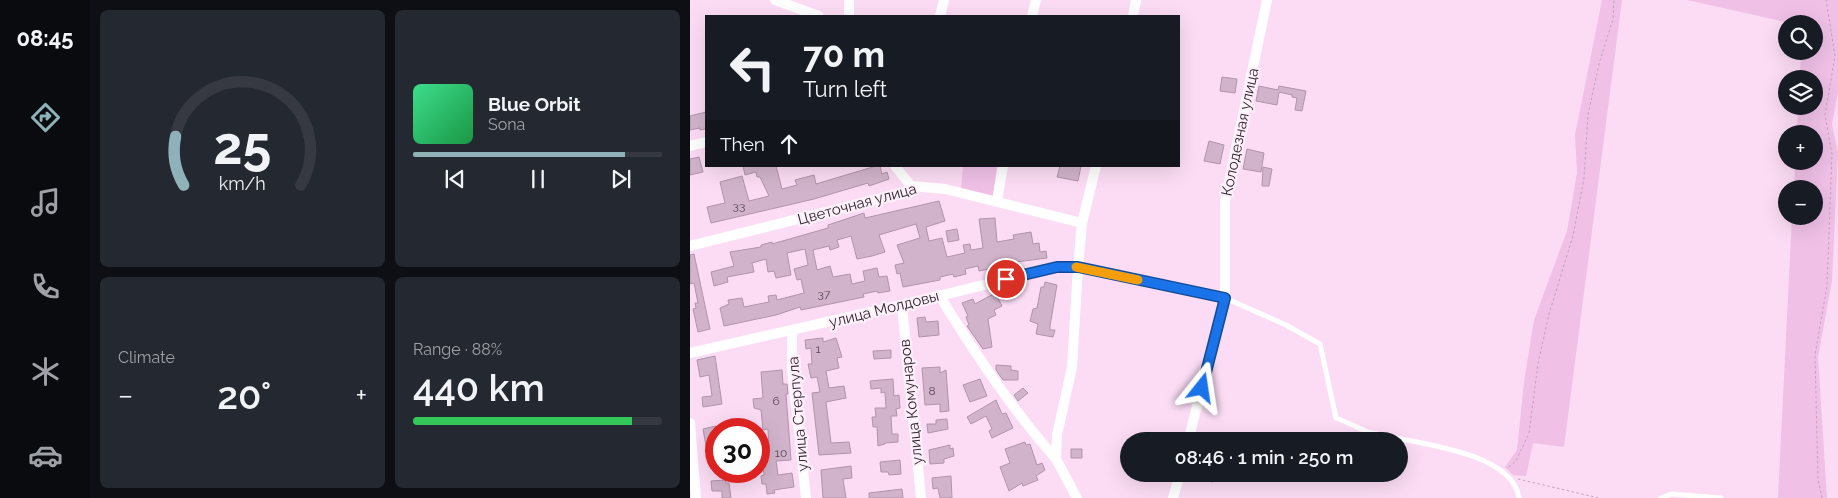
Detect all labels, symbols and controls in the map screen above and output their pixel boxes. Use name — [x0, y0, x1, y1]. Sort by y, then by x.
map controls — [1778, 15, 1823, 225]
button: search — [1778, 15, 1823, 60]
text: 08:45 — [17, 25, 73, 51]
text: 70 m — [803, 34, 885, 75]
icon: left — [720, 35, 785, 100]
street label: Колодезная улица — [1218, 66, 1262, 198]
button: layers — [1778, 70, 1823, 115]
text: Turn left — [803, 76, 887, 102]
text: Blue Orbit — [488, 93, 580, 115]
icon: directions — [28, 100, 63, 135]
text: 25 — [213, 115, 272, 176]
text: Sona — [488, 115, 525, 134]
button: + — [1778, 125, 1823, 170]
icon: ahead — [775, 130, 803, 158]
text: Then — [720, 133, 765, 155]
icon: previous — [441, 165, 469, 193]
icon: pause — [524, 165, 552, 193]
icon: next — [607, 165, 635, 193]
text: km/h — [219, 173, 266, 194]
street label: Цветочная улица — [796, 179, 918, 229]
button: − — [1778, 180, 1823, 225]
icon: music — [28, 185, 63, 220]
house number: 33 — [733, 199, 745, 213]
pin — [985, 258, 1027, 300]
icon: arrive — [992, 265, 1020, 293]
icon: phone — [28, 269, 63, 304]
house number: 37 — [818, 287, 831, 301]
street label: улица Молдовы — [827, 287, 941, 331]
street label: улица Комунаров — [895, 338, 927, 466]
text: Range · 88% — [413, 340, 502, 359]
house number: 1 — [815, 342, 821, 356]
text: Climate — [118, 348, 175, 367]
icon: climate — [28, 354, 63, 389]
street label: улица Стерпула — [784, 356, 812, 472]
position arrow — [1175, 361, 1227, 413]
text: 440 km — [413, 365, 545, 410]
text: 20° — [217, 373, 271, 418]
text: − — [118, 379, 133, 412]
text: + — [355, 379, 367, 412]
house number: 8 — [928, 384, 936, 398]
house number: 6 — [772, 394, 780, 408]
speed limit sign: 30 — [705, 418, 770, 483]
icon: car — [28, 438, 63, 473]
house number: 10 — [775, 446, 787, 460]
text: 08:46 · 1 min · 250 m — [1175, 446, 1353, 468]

